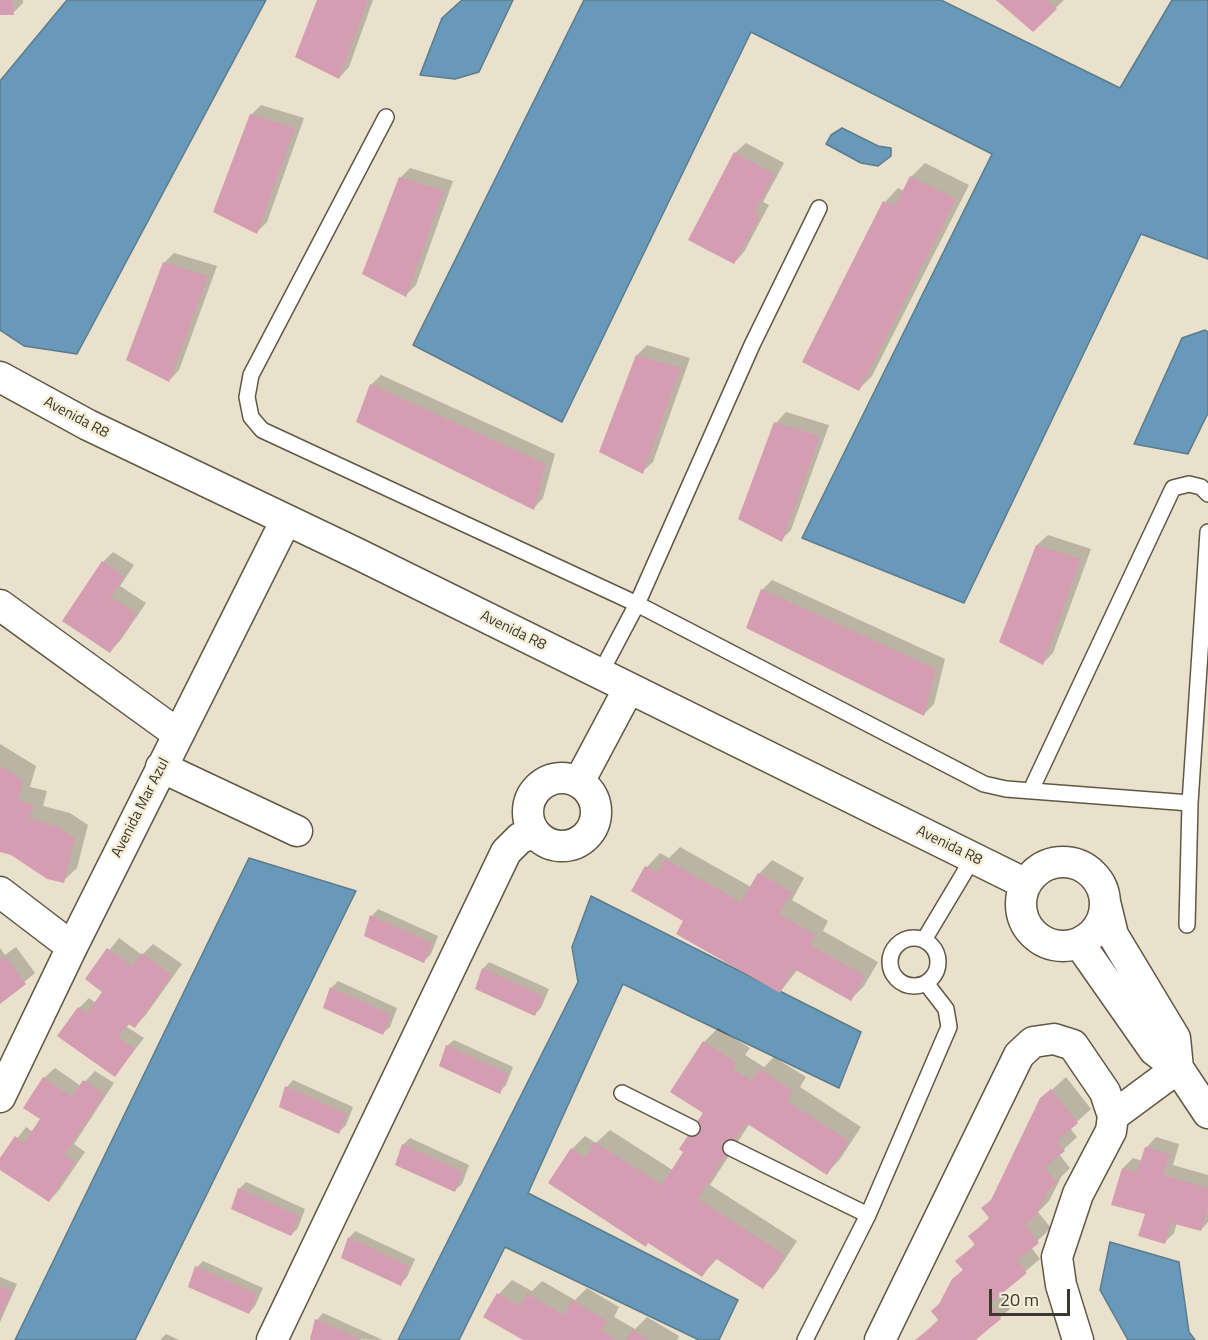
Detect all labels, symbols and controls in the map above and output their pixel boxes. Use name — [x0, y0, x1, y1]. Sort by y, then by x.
street label: Avenida R8 — [40, 393, 112, 443]
street label: Avenida R8 — [477, 607, 549, 655]
street label: Avenida Mar Azul — [108, 755, 174, 861]
street label: Avenida R8 — [913, 822, 985, 870]
scale bar — [992, 1277, 1073, 1315]
text: 20 m — [1000, 1286, 1039, 1313]

